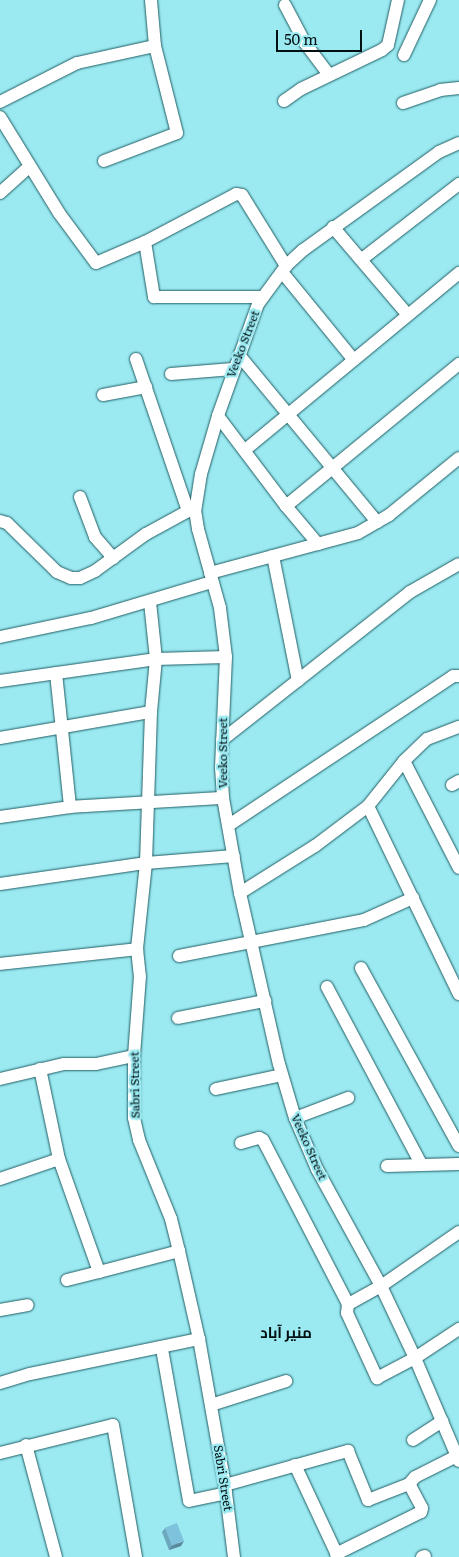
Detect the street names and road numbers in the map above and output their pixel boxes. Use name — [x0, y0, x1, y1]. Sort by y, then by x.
street label: Veeko Street — [224, 308, 262, 380]
street label: Veeko Street — [216, 718, 230, 788]
street label: Sabri Street — [127, 1052, 143, 1118]
street label: Veeko Street — [288, 1112, 330, 1182]
street label: Sabri Street — [211, 1444, 235, 1512]

